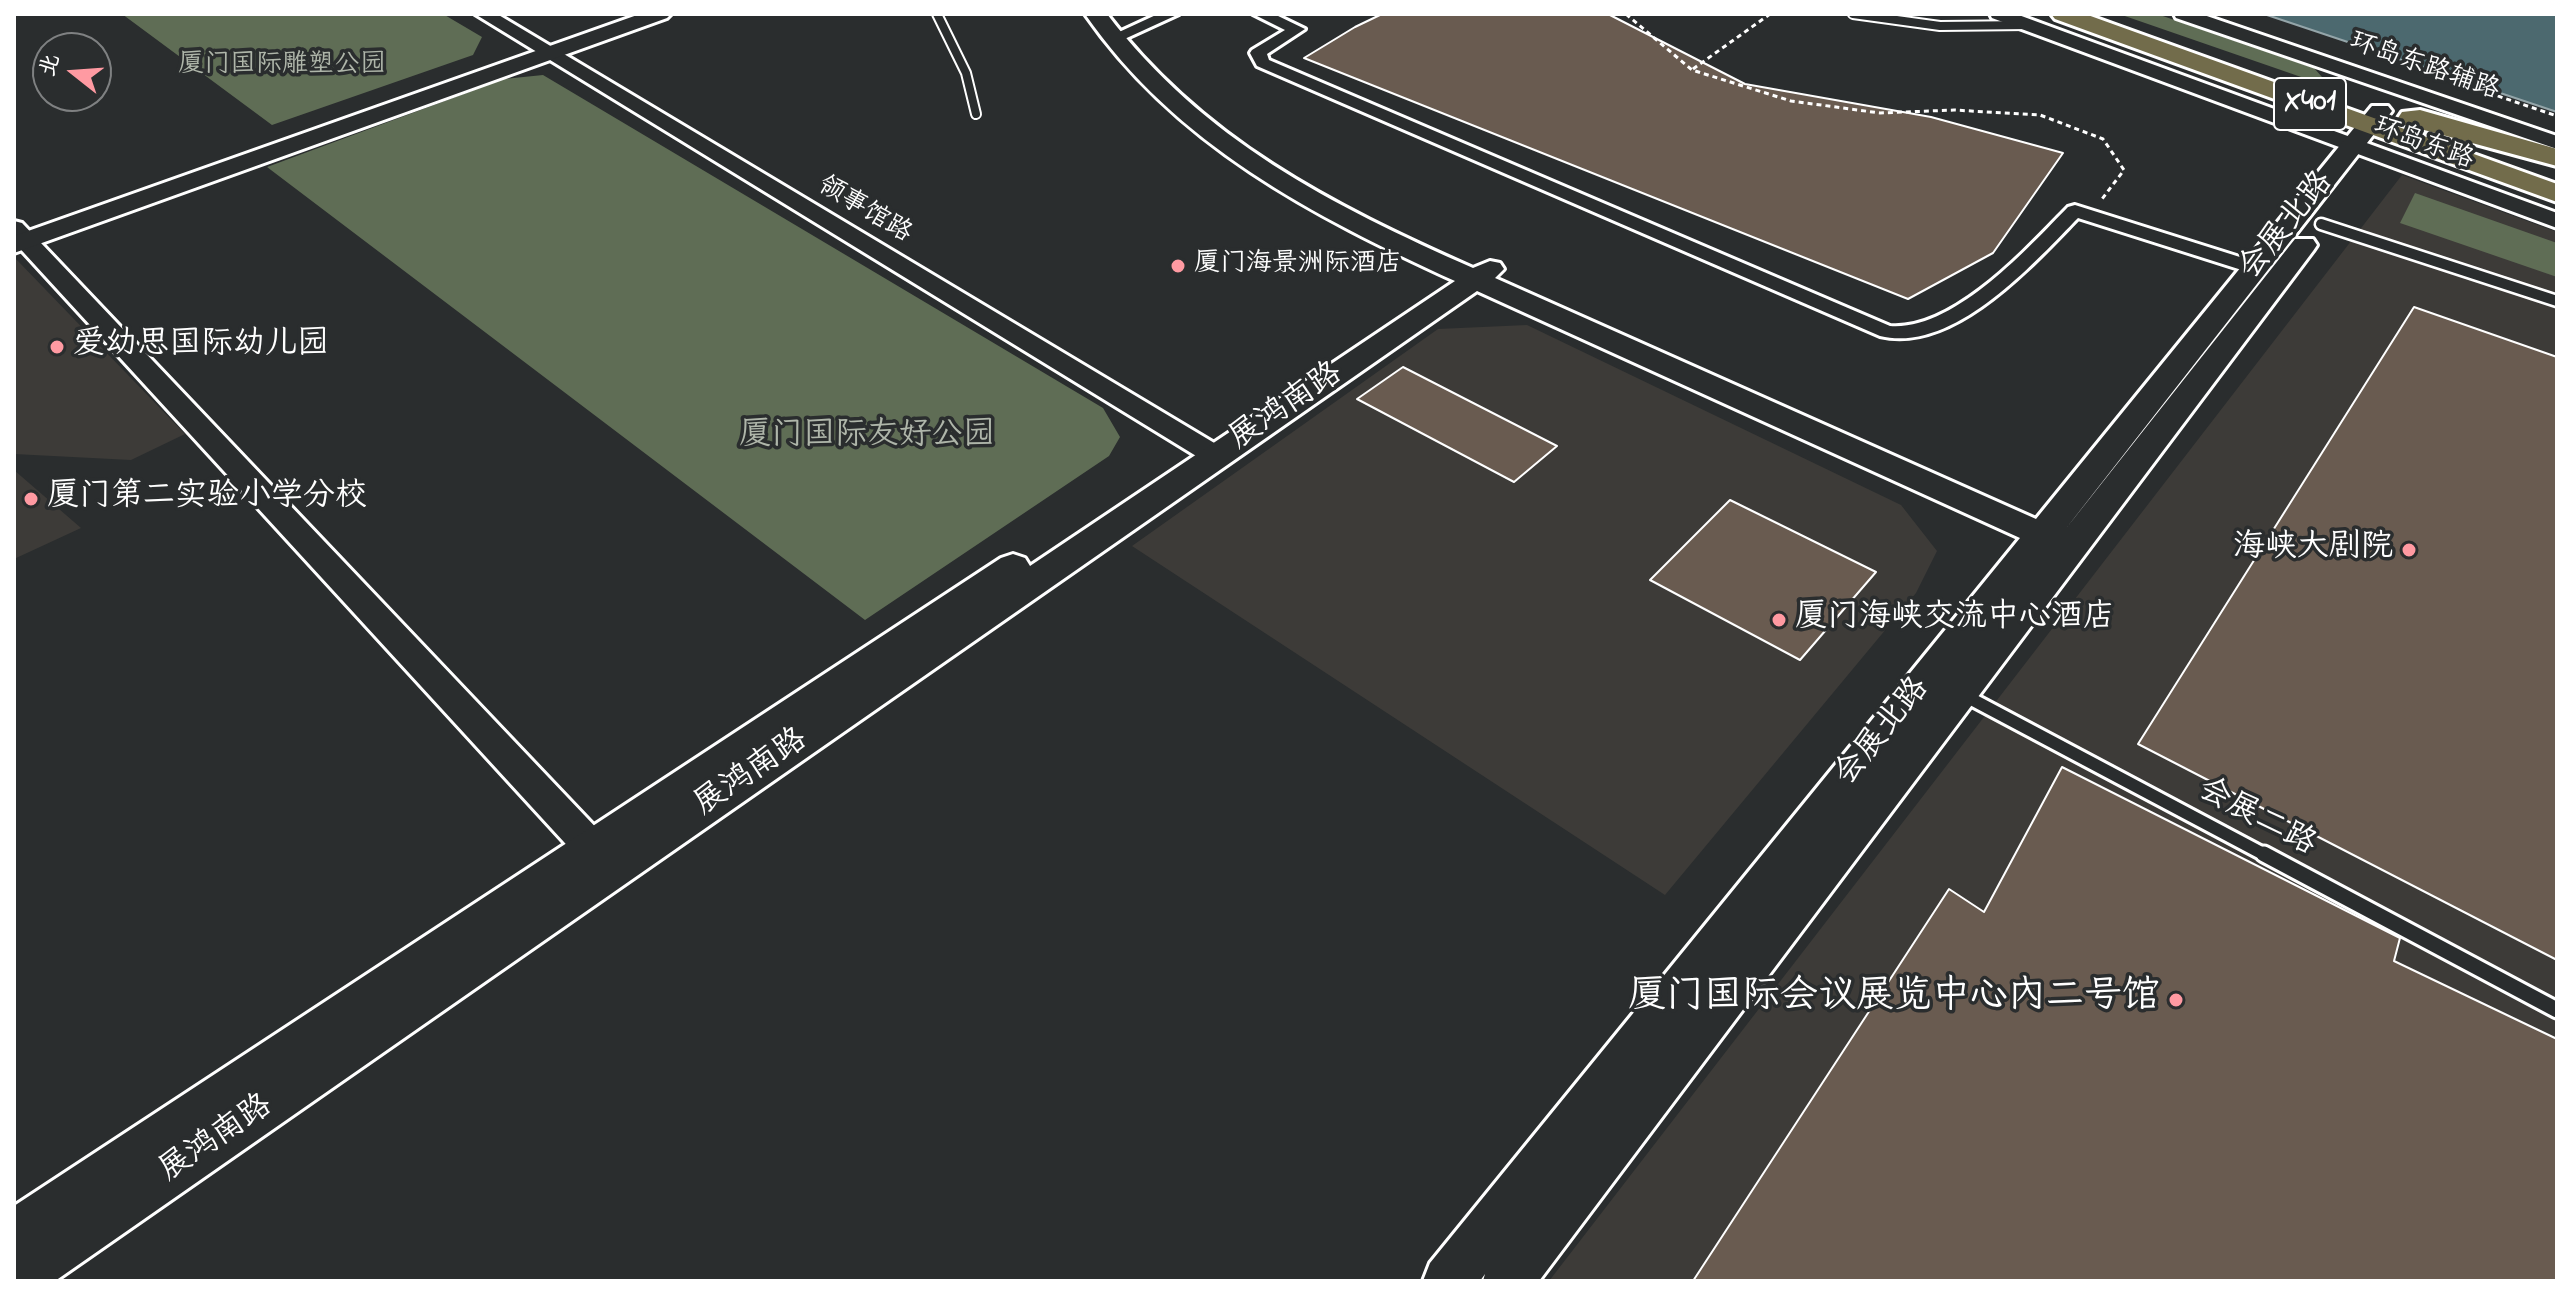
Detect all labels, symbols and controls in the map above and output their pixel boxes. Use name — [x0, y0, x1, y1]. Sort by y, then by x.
street label: 环岛东路辅路 — [2345, 28, 2503, 108]
north arrow — [32, 32, 112, 112]
text: 北 — [32, 50, 69, 81]
park label: 厦门国际雕塑公园 — [178, 51, 386, 83]
road number: X401 — [2274, 78, 2346, 130]
street label: 环岛东路 — [2369, 113, 2477, 177]
street label: 会展北路 — [2233, 165, 2343, 289]
street label: 领事馆路 — [811, 171, 917, 251]
place label: 厦门海景洲际酒店 — [1194, 250, 1402, 282]
marker: 厦门海景洲际酒店 — [1169, 257, 1187, 275]
place label: 爱幼思国际幼儿园 — [73, 328, 329, 366]
marker: 爱幼思国际幼儿园 — [48, 338, 66, 356]
street label: 展鸿南路 — [1223, 356, 1351, 460]
park label: 厦门国际友好公园 — [739, 419, 995, 457]
place label: 厦门第二实验小学分校 — [47, 480, 367, 518]
marker: 厦门第二实验小学分校 — [22, 490, 40, 508]
place label: 海峡大剧院 — [2233, 531, 2393, 569]
marker: 海峡大剧院 — [2400, 541, 2418, 559]
place label: 厦门海峡交流中心酒店 — [1795, 601, 2115, 639]
marker: 厦门海峡交流中心酒店 — [1770, 611, 1788, 629]
street label: 会展北路 — [1829, 671, 1939, 795]
street label: 展鸿南路 — [688, 722, 816, 826]
street label: 会展二路 — [2190, 772, 2322, 866]
place label: 厦门国际会议展览中心内二号馆 — [1628, 977, 2160, 1023]
marker: 厦门国际会议展览中心内二号馆 — [2167, 991, 2185, 1009]
street label: 展鸿南路 — [153, 1088, 281, 1192]

